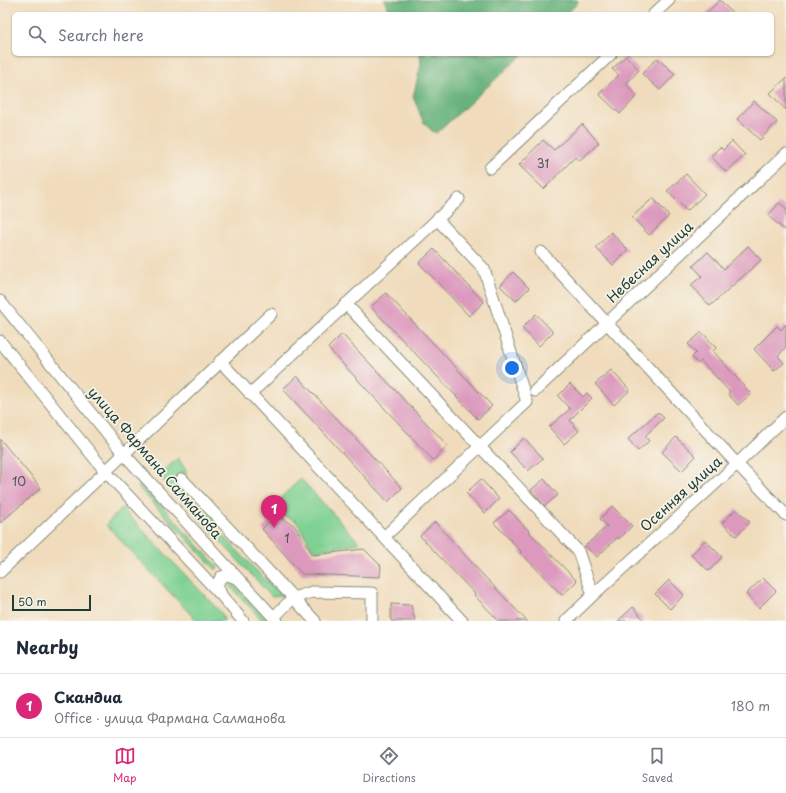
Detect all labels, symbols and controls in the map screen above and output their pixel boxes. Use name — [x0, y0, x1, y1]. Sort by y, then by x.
search box — [12, 12, 774, 56]
icon: search — [26, 23, 48, 45]
text: Search here — [58, 23, 144, 46]
house number: 31 — [537, 154, 549, 172]
street label: Небесная улица — [602, 216, 698, 307]
your location — [502, 358, 522, 378]
street label: улица Фармана Салманова — [83, 382, 228, 544]
street label: Осенняя улица — [635, 451, 726, 536]
house number: 10 — [12, 472, 26, 490]
pin: 1 — [261, 495, 287, 528]
house number: 1 — [284, 529, 290, 547]
scale bar — [12, 593, 91, 612]
text: 50 m — [18, 593, 47, 610]
text: Nearby — [16, 634, 78, 660]
text: Скандиа — [54, 685, 123, 708]
text: 1 — [26, 696, 32, 715]
text: 180 m — [731, 696, 770, 715]
text: Office · улица Фармана Салманова — [54, 708, 286, 727]
tab: Map — [113, 745, 136, 786]
tab: Directions — [362, 745, 416, 786]
tab: Saved — [642, 745, 673, 786]

